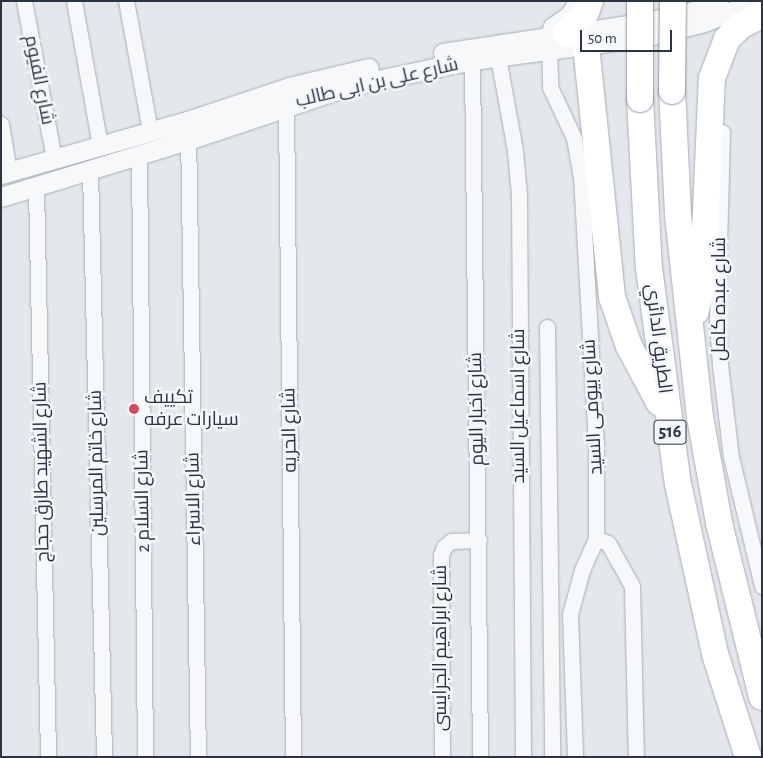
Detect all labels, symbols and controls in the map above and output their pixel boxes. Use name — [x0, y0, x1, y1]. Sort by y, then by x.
scale bar — [583, 20, 676, 52]
text: 50 m — [588, 31, 617, 46]
street label: شارع الفيوم — [19, 33, 59, 127]
street label: شارع على بن ابى طالب — [293, 53, 461, 113]
street label: شارع عبده كامل — [709, 237, 731, 361]
street label: الطريق الدائري — [640, 283, 676, 395]
street label: شارع اسماعيل السيد — [508, 329, 530, 483]
street label: شارع بيومى السيد — [578, 338, 608, 476]
street label: شارع اخبار اليوم — [465, 352, 489, 466]
street label: شارع الشهيد طارق حجاج — [29, 381, 55, 563]
place label: تكييف سيارات عرفه — [144, 387, 239, 431]
street label: شارع الحريه — [278, 387, 302, 473]
street label: شارع خاتم المرسلين — [84, 390, 110, 536]
marker: تكييف سيارات عرفه — [128, 403, 140, 415]
road number: 516 — [652, 417, 688, 448]
street label: شارع السلام 2 — [131, 449, 155, 553]
street label: شارع الاسراء — [182, 452, 206, 546]
street label: شارع ابراهيم الجرايسى — [430, 565, 452, 731]

